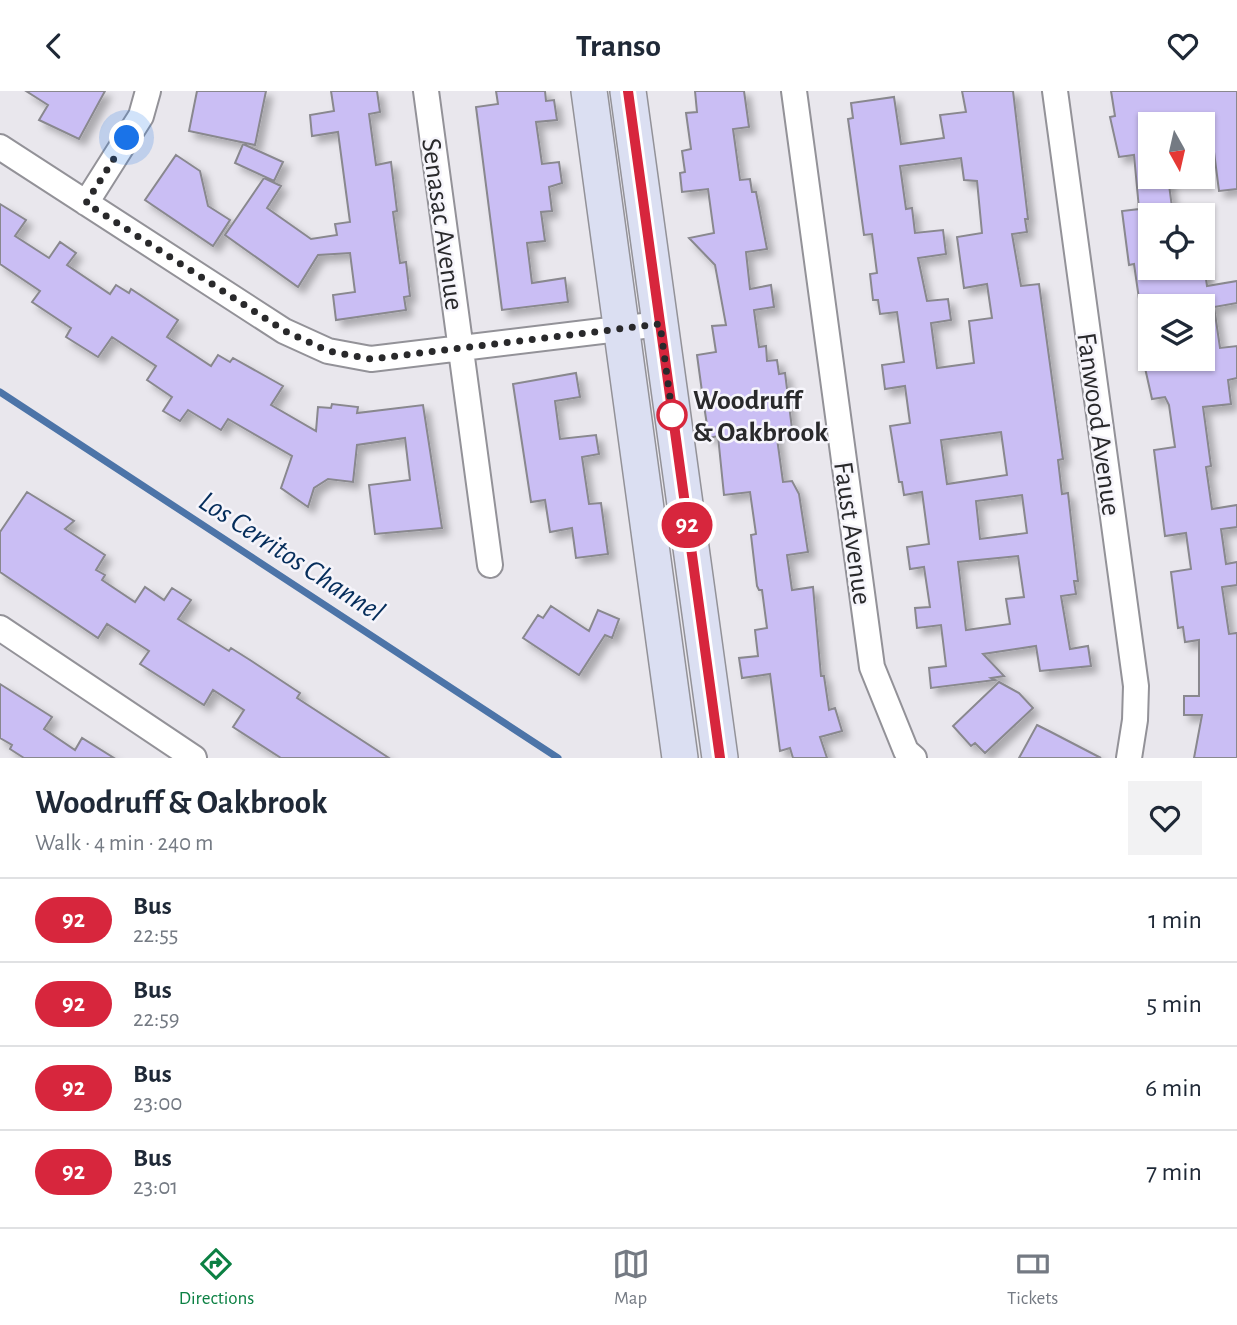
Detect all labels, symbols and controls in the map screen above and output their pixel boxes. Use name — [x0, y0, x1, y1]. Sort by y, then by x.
icon: back — [35, 27, 73, 65]
icon: heart — [1164, 27, 1202, 65]
text: Transo — [576, 30, 661, 62]
north arrow — [1138, 112, 1214, 189]
map controls — [1138, 112, 1215, 371]
your location — [109, 120, 144, 155]
street label: Senasac Avenue — [416, 137, 468, 312]
button: locate — [1138, 203, 1215, 280]
button: layers — [1138, 294, 1215, 371]
street label: Fanwood Avenue — [1071, 331, 1125, 518]
place label: Woodruff & Oakbrook — [693, 387, 828, 447]
marker: Woodruff & Oakbrook — [657, 400, 687, 430]
street label: Faust Avenue — [828, 460, 876, 607]
water label: Los Cerritos Channel — [193, 486, 390, 628]
line badge: 92 — [656, 502, 718, 548]
text: 92 — [676, 513, 698, 537]
button: heart — [1128, 781, 1202, 855]
text: Woodruff & Oakbrook — [35, 787, 327, 820]
text: Walk · 4 min · 240 m — [35, 832, 213, 855]
text: Bus — [133, 893, 172, 919]
text: 1 min — [1148, 907, 1202, 933]
text: 92 — [62, 908, 85, 932]
text: 22:55 — [133, 924, 178, 947]
text: Bus — [133, 977, 172, 1003]
text: 5 min — [1146, 991, 1202, 1017]
text: 92 — [62, 992, 85, 1016]
text: 22:59 — [133, 1008, 180, 1031]
text: Bus — [133, 1061, 172, 1087]
text: 6 min — [1145, 1075, 1202, 1101]
text: 92 — [62, 1076, 85, 1100]
text: 23:00 — [133, 1092, 183, 1115]
text: Bus — [133, 1145, 172, 1171]
text: 7 min — [1146, 1159, 1202, 1185]
text: 92 — [62, 1160, 85, 1184]
text: 23:01 — [133, 1176, 178, 1199]
tab: Directions — [179, 1245, 254, 1310]
tab: Map — [612, 1245, 650, 1310]
tab: Tickets — [1007, 1245, 1058, 1310]

